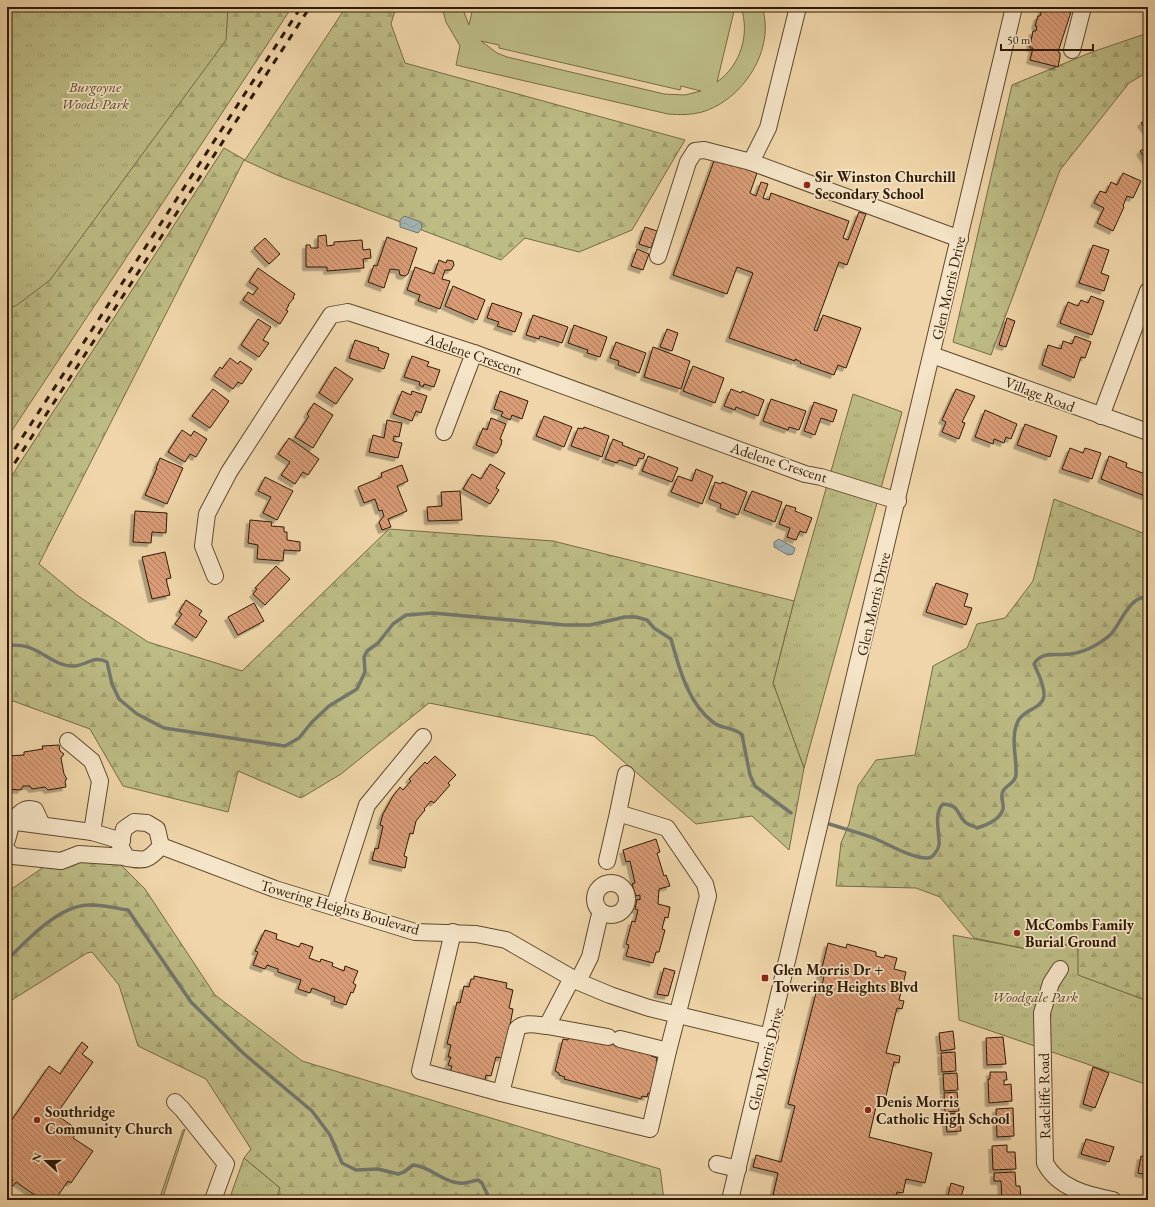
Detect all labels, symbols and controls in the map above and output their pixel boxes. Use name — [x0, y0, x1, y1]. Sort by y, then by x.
scale bar — [1001, 26, 1093, 52]
text: 50 m — [1007, 32, 1031, 48]
park label: Burgoyne Woods Park — [61, 77, 129, 113]
place label: Sir Winston Churchill Secondary School — [815, 167, 956, 203]
marker: Sir Winston Churchill Secondary School — [802, 180, 812, 190]
street label: Glen Morris Drive — [927, 234, 969, 342]
street label: Adelene Crescent — [422, 328, 525, 379]
street label: Village Road — [1002, 372, 1078, 416]
street label: Adelene Crescent — [727, 437, 830, 487]
street label: Glen Morris Drive — [852, 550, 894, 658]
street label: Towering Heights Boulevard — [258, 875, 422, 939]
place label: McCombs Family Burial Ground — [1025, 915, 1135, 951]
marker: McCombs Family Burial Ground — [1012, 928, 1022, 938]
place label: Glen Morris Dr + Towering Heights Blvd — [773, 960, 919, 996]
marker: Glen Morris Dr + Towering Heights Blvd — [760, 973, 770, 983]
park label: Woodgale Park — [992, 987, 1078, 1006]
street label: Glen Morris Drive — [743, 1005, 787, 1112]
street label: Radcliffe Road — [1034, 1052, 1054, 1139]
place label: Denis Morris Catholic High School — [876, 1092, 1011, 1128]
place label: Southridge Community Church — [45, 1102, 173, 1138]
marker: Denis Morris Catholic High School — [863, 1105, 873, 1115]
marker: Southridge Community Church — [32, 1115, 42, 1125]
north arrow — [26, 1141, 66, 1181]
text: N — [29, 1151, 45, 1164]

